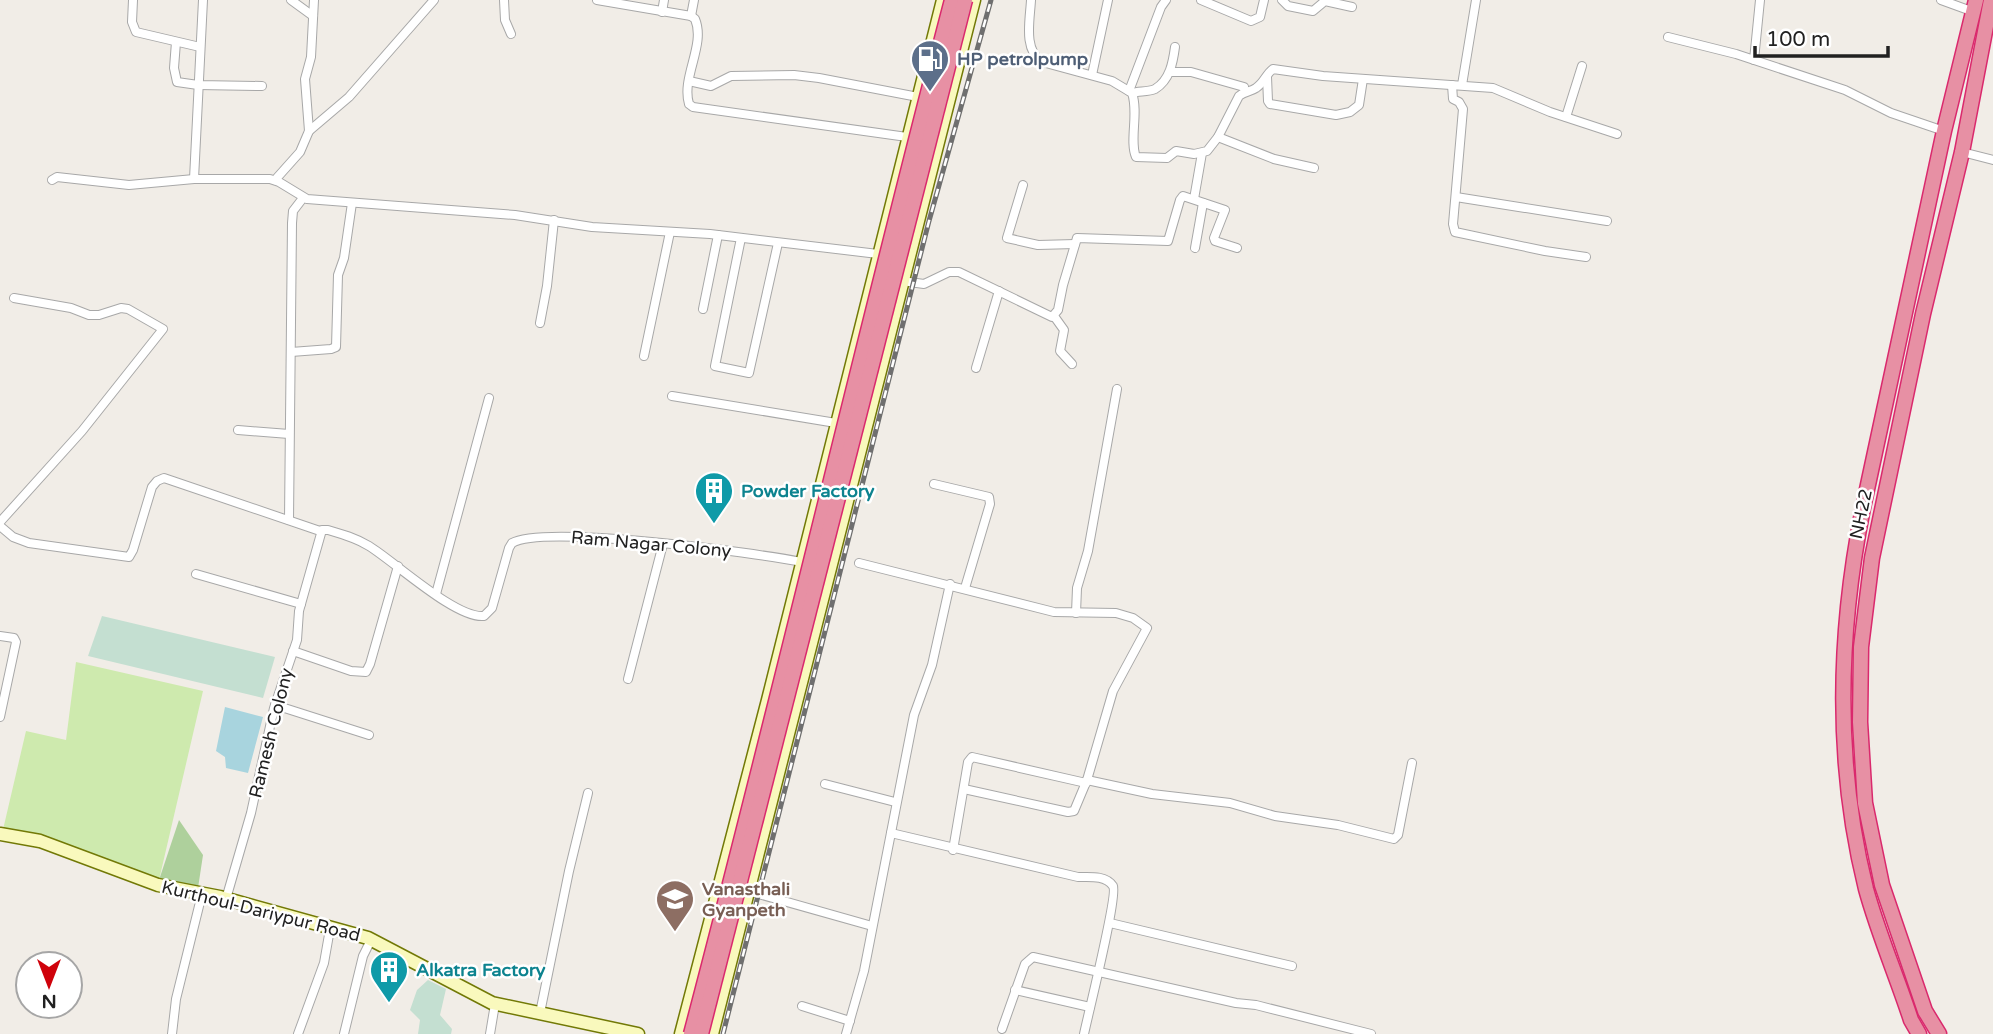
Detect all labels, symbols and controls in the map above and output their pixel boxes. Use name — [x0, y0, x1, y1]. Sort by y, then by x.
scale bar — [1755, 14, 1888, 58]
text: 100 m — [1766, 27, 1830, 52]
fuel station icon: HP petrolpump — [909, 38, 951, 93]
place label: HP petrolpump — [957, 48, 1088, 70]
building icon: Powder Factory — [693, 470, 735, 525]
place label: Powder Factory — [741, 480, 875, 502]
street label: NH22 — [1845, 487, 1877, 541]
street label: Ram Nagar Colony — [570, 526, 732, 562]
street label: Ramesh Colony — [244, 665, 298, 800]
street label: Kurthoul-Dariypur Road — [159, 876, 363, 946]
school or university icon: Vanasthali Gyanpeth — [654, 878, 696, 933]
place label: Vanasthali Gyanpeth — [702, 878, 790, 921]
building icon: Alkatra Factory — [368, 949, 410, 1004]
north arrow — [14, 950, 84, 1020]
place label: Alkatra Factory — [416, 959, 546, 981]
text: N — [41, 990, 57, 1012]

